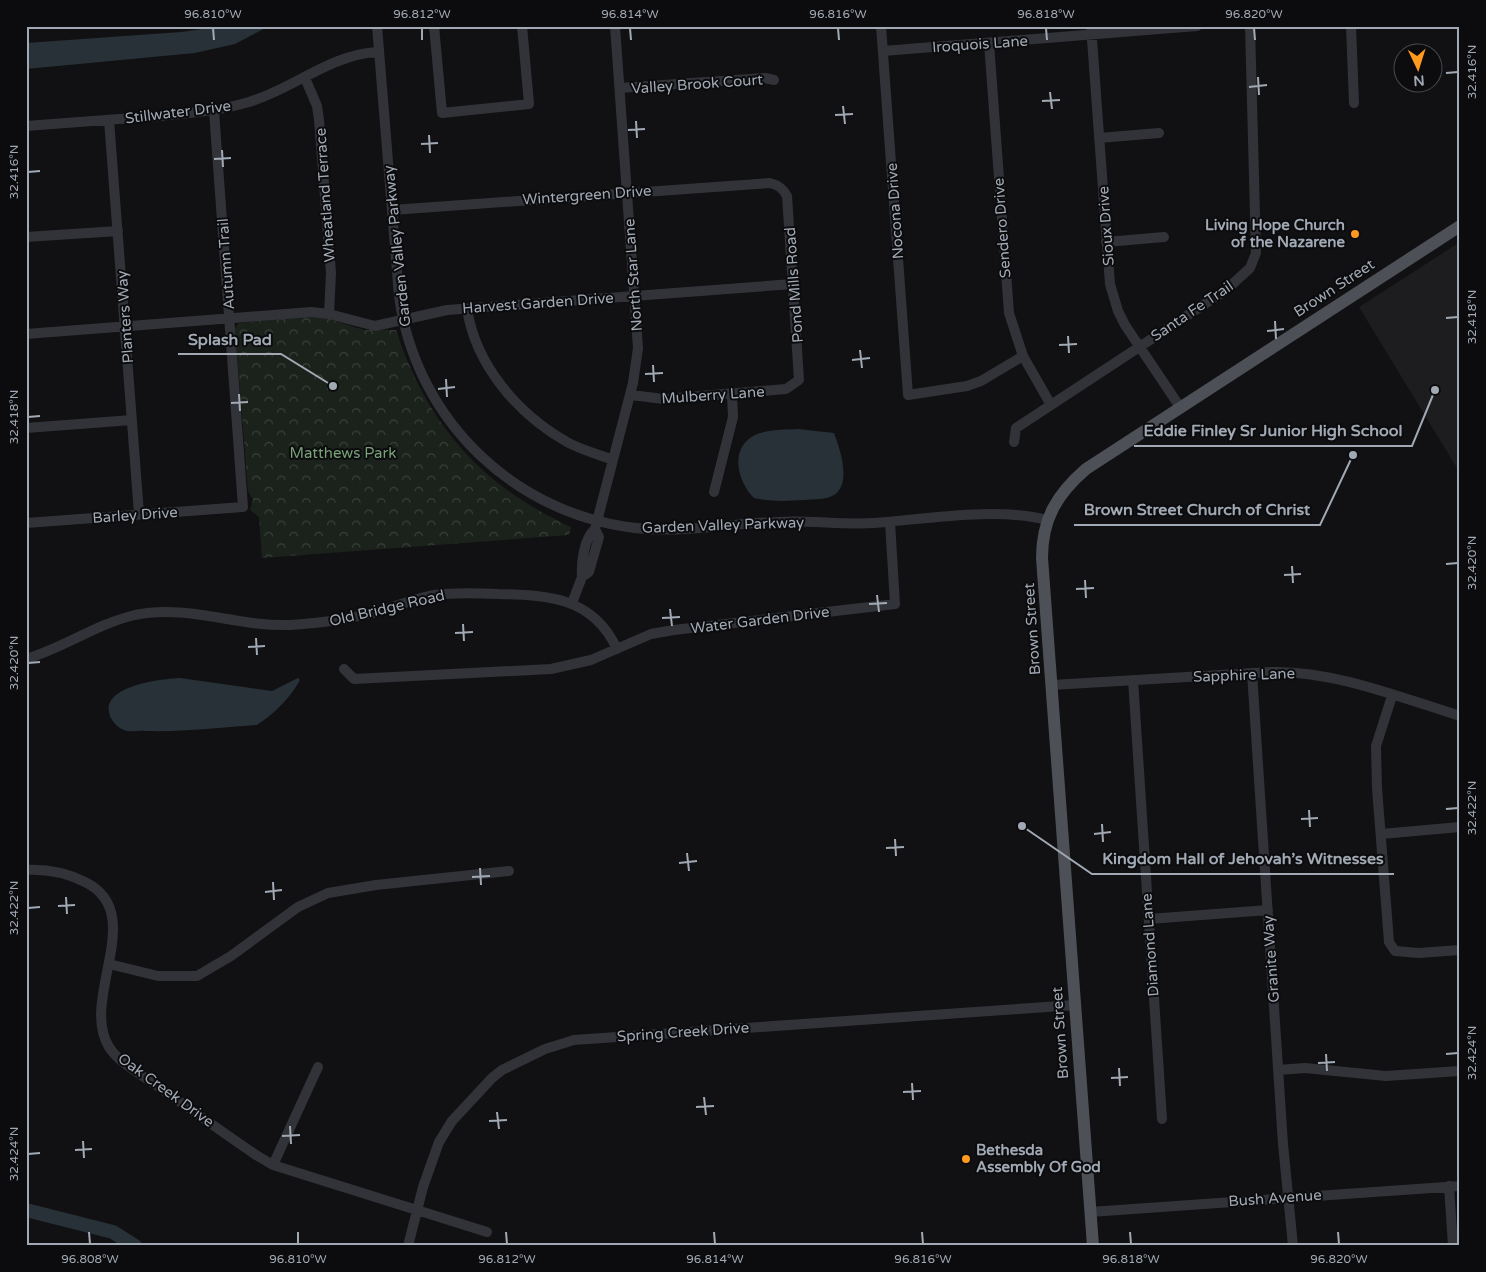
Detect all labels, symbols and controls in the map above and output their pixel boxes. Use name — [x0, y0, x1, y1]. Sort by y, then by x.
text: 96.810°W — [184, 7, 242, 21]
text: 96.812°W — [393, 7, 451, 21]
text: 96.814°W — [601, 7, 659, 21]
text: 96.816°W — [809, 7, 867, 21]
text: 96.818°W — [1017, 7, 1075, 21]
text: 96.820°W — [1225, 7, 1283, 21]
street label: Iroquois Lane — [931, 32, 1029, 56]
north arrow — [1394, 42, 1444, 92]
text: 32.416°N — [1465, 45, 1479, 99]
street label: Valley Brook Court — [631, 70, 764, 98]
text: N — [1413, 72, 1425, 89]
street label: Stillwater Drive — [124, 97, 232, 127]
street label: Wheatland Terrace — [311, 127, 339, 263]
text: 32.416°N — [7, 145, 21, 199]
street label: Nocona Drive — [883, 162, 907, 260]
street label: Garden Valley Parkway — [380, 164, 414, 328]
street label: Sendero Drive — [990, 177, 1014, 279]
street label: Wintergreen Drive — [522, 182, 652, 208]
street label: Sioux Drive — [1094, 186, 1118, 266]
place label: Living Hope Church of the Nazarene — [1205, 216, 1345, 251]
street label: Autumn Trail — [214, 218, 238, 310]
street label: North Star Lane — [620, 218, 646, 332]
street label: Pond Mills Road — [781, 227, 807, 343]
marker: Living Hope Church of the Nazarene — [1349, 228, 1361, 240]
street label: Brown Street — [1290, 255, 1378, 321]
street label: Planters Way — [113, 270, 137, 364]
street label: Santa Fe Trail — [1147, 277, 1237, 345]
street label: Harvest Garden Drive — [462, 289, 614, 317]
text: 32.418°N — [1465, 290, 1479, 344]
callout: Splash Pad — [178, 323, 281, 354]
text: Splash Pad — [188, 330, 272, 350]
street label: Mulberry Lane — [661, 382, 765, 408]
text: 32.418°N — [7, 390, 21, 444]
callout: Eddie Finley Sr Junior High School — [1134, 415, 1412, 446]
text: Eddie Finley Sr Junior High School — [1144, 421, 1402, 441]
park label: Matthews Park — [290, 444, 396, 462]
callout: Brown Street Church of Christ — [1074, 494, 1320, 525]
text: Brown Street Church of Christ — [1084, 500, 1311, 520]
street label: Barley Drive — [92, 503, 178, 527]
street label: Garden Valley Parkway — [642, 513, 804, 537]
text: 32.420°N — [1465, 536, 1479, 590]
street label: Brown Street — [1020, 582, 1044, 676]
street label: Old Bridge Road — [328, 586, 446, 630]
street label: Water Garden Drive — [690, 603, 830, 637]
text: 32.420°N — [7, 636, 21, 690]
street label: Sapphire Lane — [1193, 664, 1295, 686]
text: 32.422°N — [1465, 781, 1479, 835]
callout: Kingdom Hall of Jehovah’s Witnesses — [1092, 843, 1394, 874]
text: Kingdom Hall of Jehovah’s Witnesses — [1102, 849, 1384, 869]
text: 32.422°N — [7, 881, 21, 935]
street label: Diamond Lane — [1137, 893, 1163, 997]
street label: Granite Way — [1259, 915, 1283, 1003]
street label: Brown Street — [1048, 986, 1072, 1080]
street label: Spring Creek Drive — [616, 1018, 750, 1046]
text: 32.424°N — [1465, 1026, 1479, 1080]
street label: Oak Creek Drive — [114, 1049, 218, 1131]
text: 32.424°N — [7, 1127, 21, 1181]
place label: Bethesda Assembly Of God — [976, 1141, 1101, 1177]
marker: Bethesda Assembly Of God — [960, 1153, 972, 1165]
street label: Bush Avenue — [1228, 1186, 1322, 1210]
text: 96.808°W — [61, 1252, 119, 1266]
text: 96.810°W — [269, 1252, 327, 1266]
text: 96.812°W — [478, 1252, 536, 1266]
text: 96.814°W — [686, 1252, 744, 1266]
text: 96.816°W — [894, 1252, 952, 1266]
text: 96.818°W — [1102, 1252, 1160, 1266]
text: 96.820°W — [1310, 1252, 1368, 1266]

